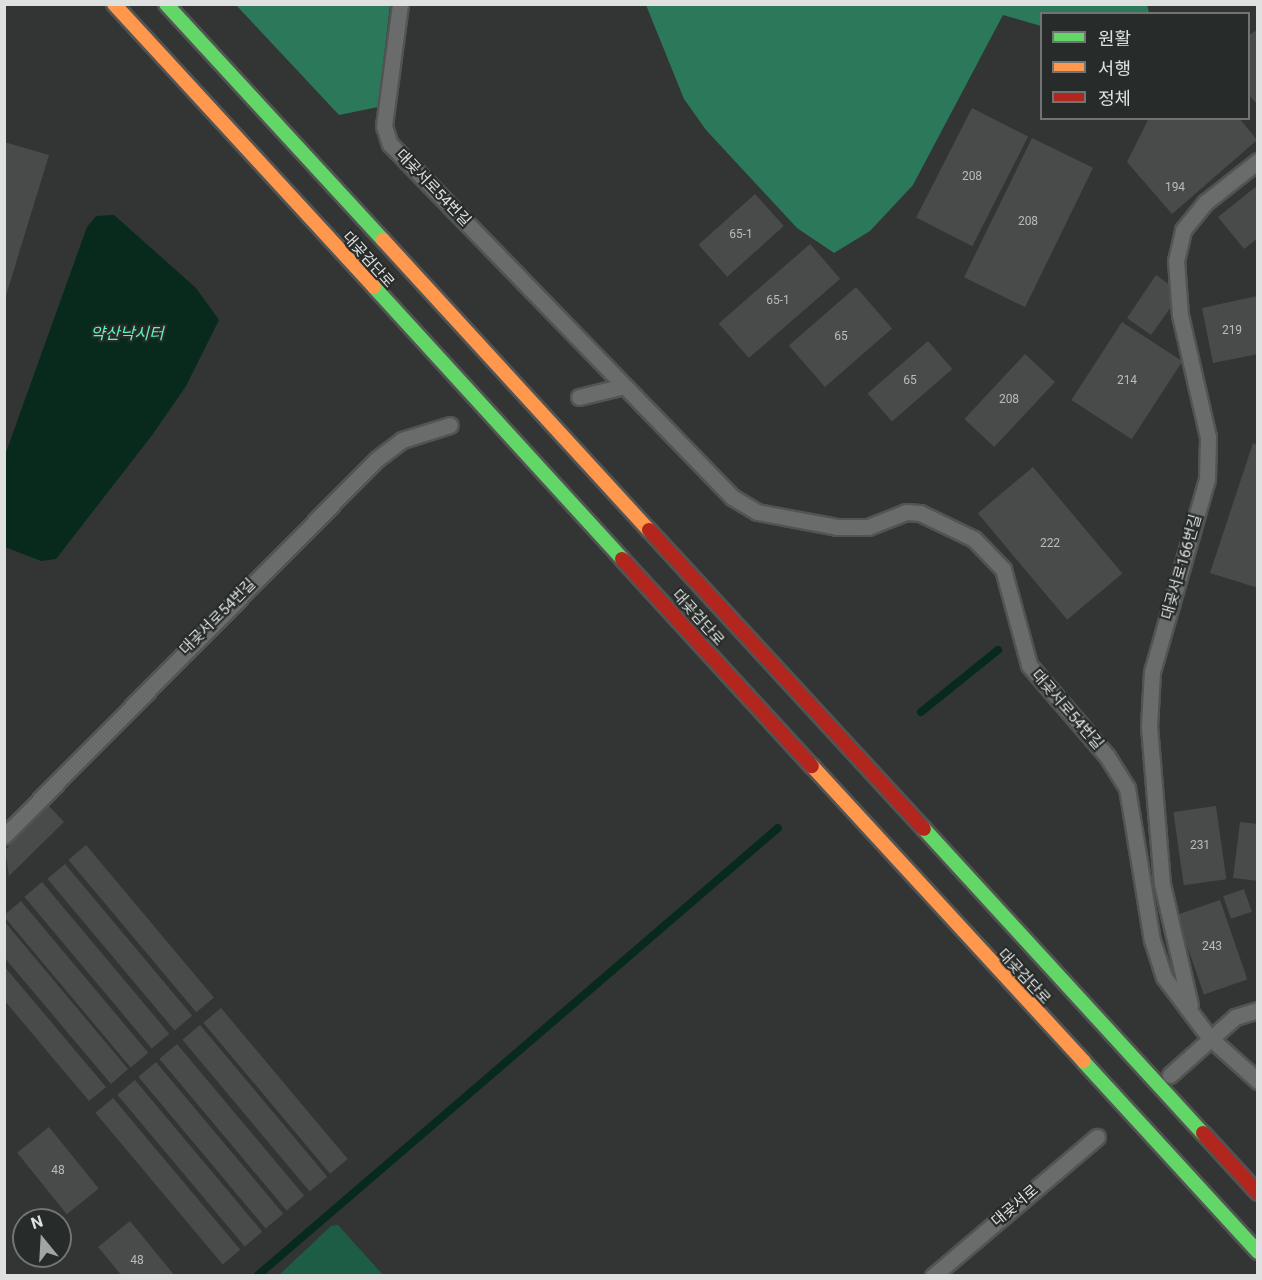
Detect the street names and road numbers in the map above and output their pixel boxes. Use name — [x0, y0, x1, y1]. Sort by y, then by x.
street label: 대곶서로54번길 — [392, 146, 474, 230]
street label: 대곶검단로 — [338, 228, 398, 292]
street label: 대곶서로166번길 — [1158, 513, 1206, 621]
street label: 대곶서로54번길 — [176, 575, 260, 659]
street label: 대곶검단로 — [668, 586, 728, 650]
street label: 대곶서로54번길 — [1028, 666, 1106, 754]
street label: 대곶검단로 — [994, 946, 1054, 1008]
street label: 대곶서로 — [988, 1181, 1042, 1231]

